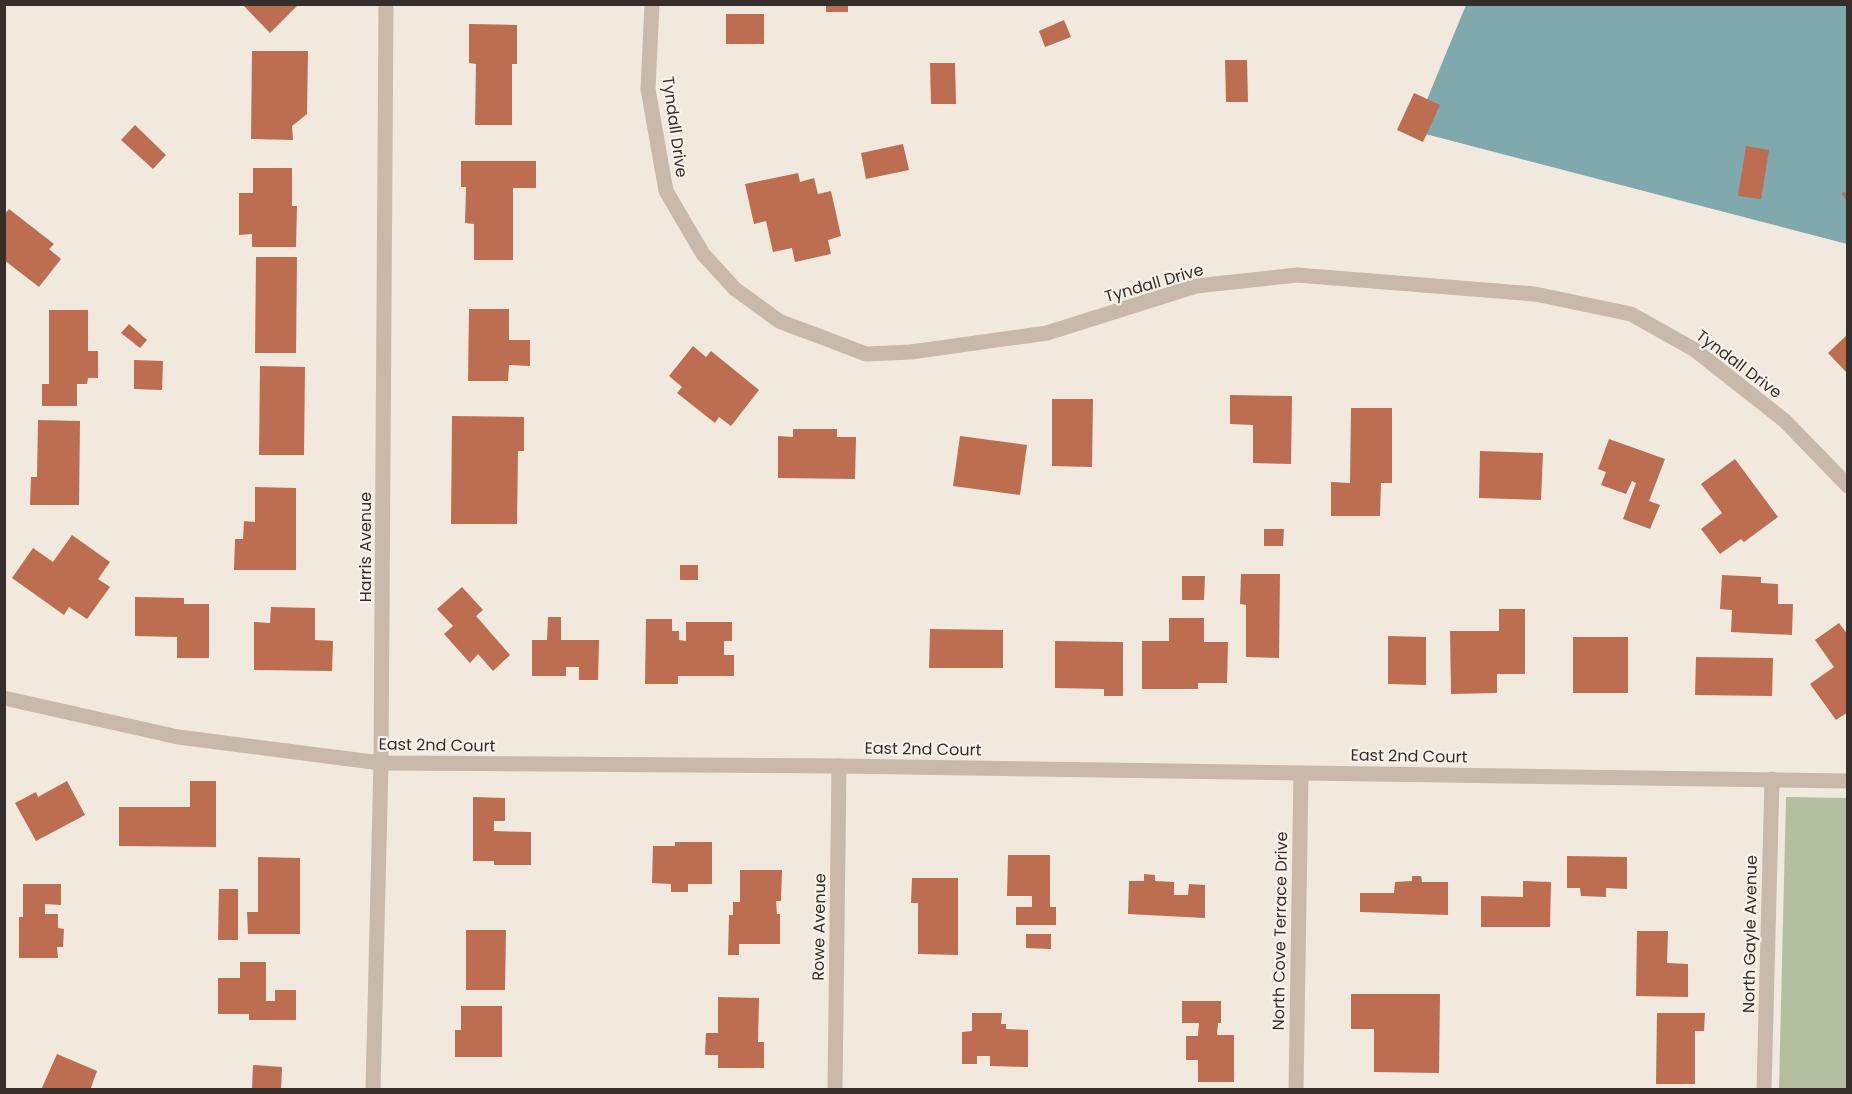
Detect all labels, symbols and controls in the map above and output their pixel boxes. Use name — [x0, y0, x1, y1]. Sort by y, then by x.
street label: Tyndall Drive — [657, 75, 693, 179]
street label: Tyndall Drive — [1102, 258, 1206, 308]
street label: Tyndall Drive — [1691, 324, 1787, 404]
street label: Harris Avenue — [354, 492, 377, 602]
street label: East 2nd Court — [378, 732, 496, 758]
street label: East 2nd Court — [864, 736, 982, 762]
street label: East 2nd Court — [1350, 743, 1468, 769]
street label: North Cove Terrace Drive — [1267, 831, 1293, 1031]
street label: North Gayle Avenue — [1737, 855, 1763, 1013]
street label: Rowe Avenue — [807, 873, 831, 981]

